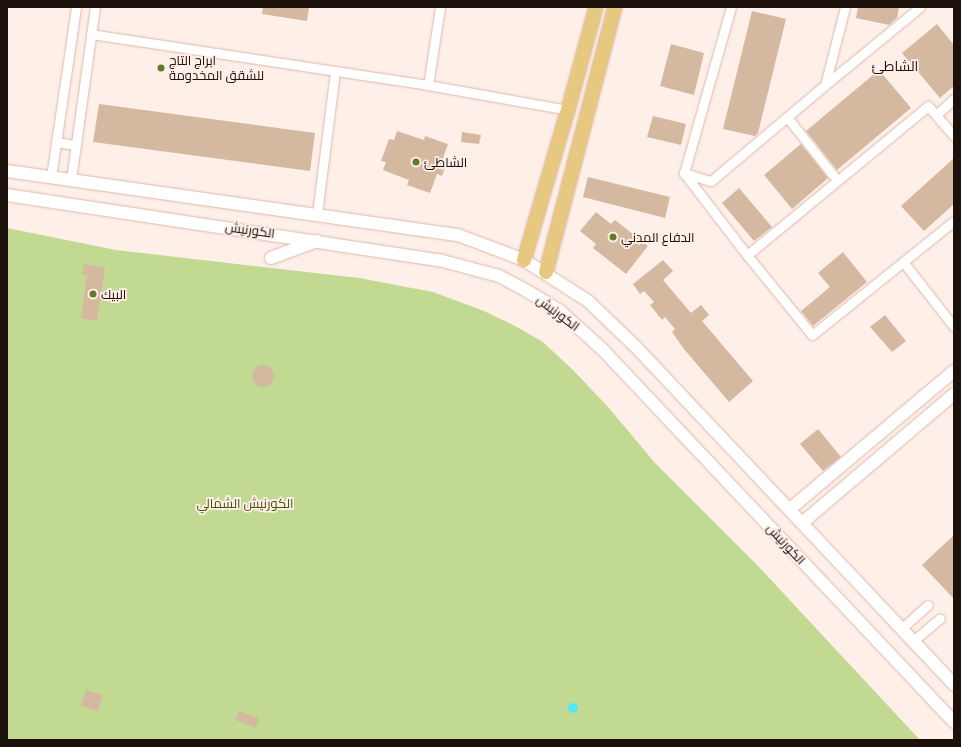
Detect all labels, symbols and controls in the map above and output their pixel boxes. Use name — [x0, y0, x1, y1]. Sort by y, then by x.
place label: ابراج التاج للشقق المخدومة — [169, 53, 264, 84]
district label: الشاطئ — [872, 58, 918, 74]
marker: ابراج التاج للشقق المخدومة — [156, 63, 166, 73]
place label: الشاطئ — [424, 154, 467, 170]
marker: الشاطئ — [411, 157, 421, 167]
street label: الكورنيش — [224, 219, 276, 241]
place label: الدفاع المدني — [621, 229, 695, 245]
marker: الدفاع المدني — [608, 232, 618, 242]
place label: البيك — [101, 286, 126, 302]
marker: البيك — [88, 289, 98, 299]
street label: الكورنيش — [533, 292, 583, 334]
park label: الكورنيش الشمالي — [196, 495, 294, 511]
street label: الكورنيش — [763, 520, 809, 568]

